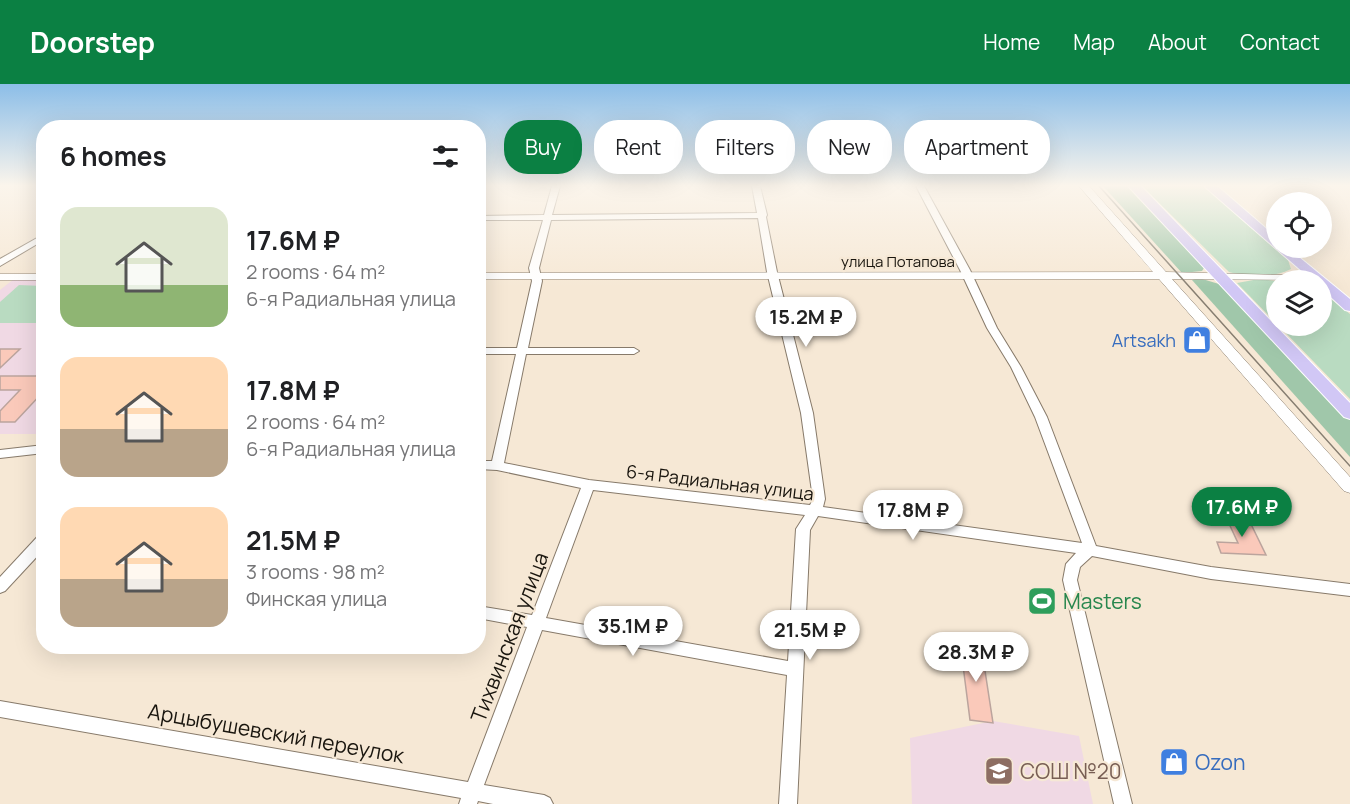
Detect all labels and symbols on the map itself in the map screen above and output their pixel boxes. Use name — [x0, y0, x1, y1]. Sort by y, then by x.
street label: улица Потапова — [841, 251, 955, 272]
pin: 15.2M ₽ — [751, 297, 861, 348]
shop icon: Аrtsakh — [1181, 324, 1213, 356]
place label: Аrtsakh — [1112, 328, 1176, 352]
street label: 6-я Радиальная улица — [625, 459, 815, 505]
pin: 17.6M ₽ — [1187, 487, 1297, 538]
pin: 17.8M ₽ — [858, 490, 968, 541]
street label: Тихвинская улица — [464, 548, 554, 726]
sports icon: Masters — [1026, 585, 1058, 617]
place label: Masters — [1063, 587, 1142, 615]
pin: 35.1M ₽ — [578, 606, 688, 657]
pin: 21.5M ₽ — [755, 610, 865, 661]
pin: 28.3M ₽ — [921, 632, 1031, 683]
street label: Арцыбушевский переулок — [146, 697, 407, 769]
shop icon: Ozon — [1158, 746, 1190, 778]
place label: Ozon — [1195, 748, 1245, 776]
school or university icon: СОШ №20 — [983, 755, 1015, 787]
place label: СОШ №20 — [1020, 757, 1121, 785]

